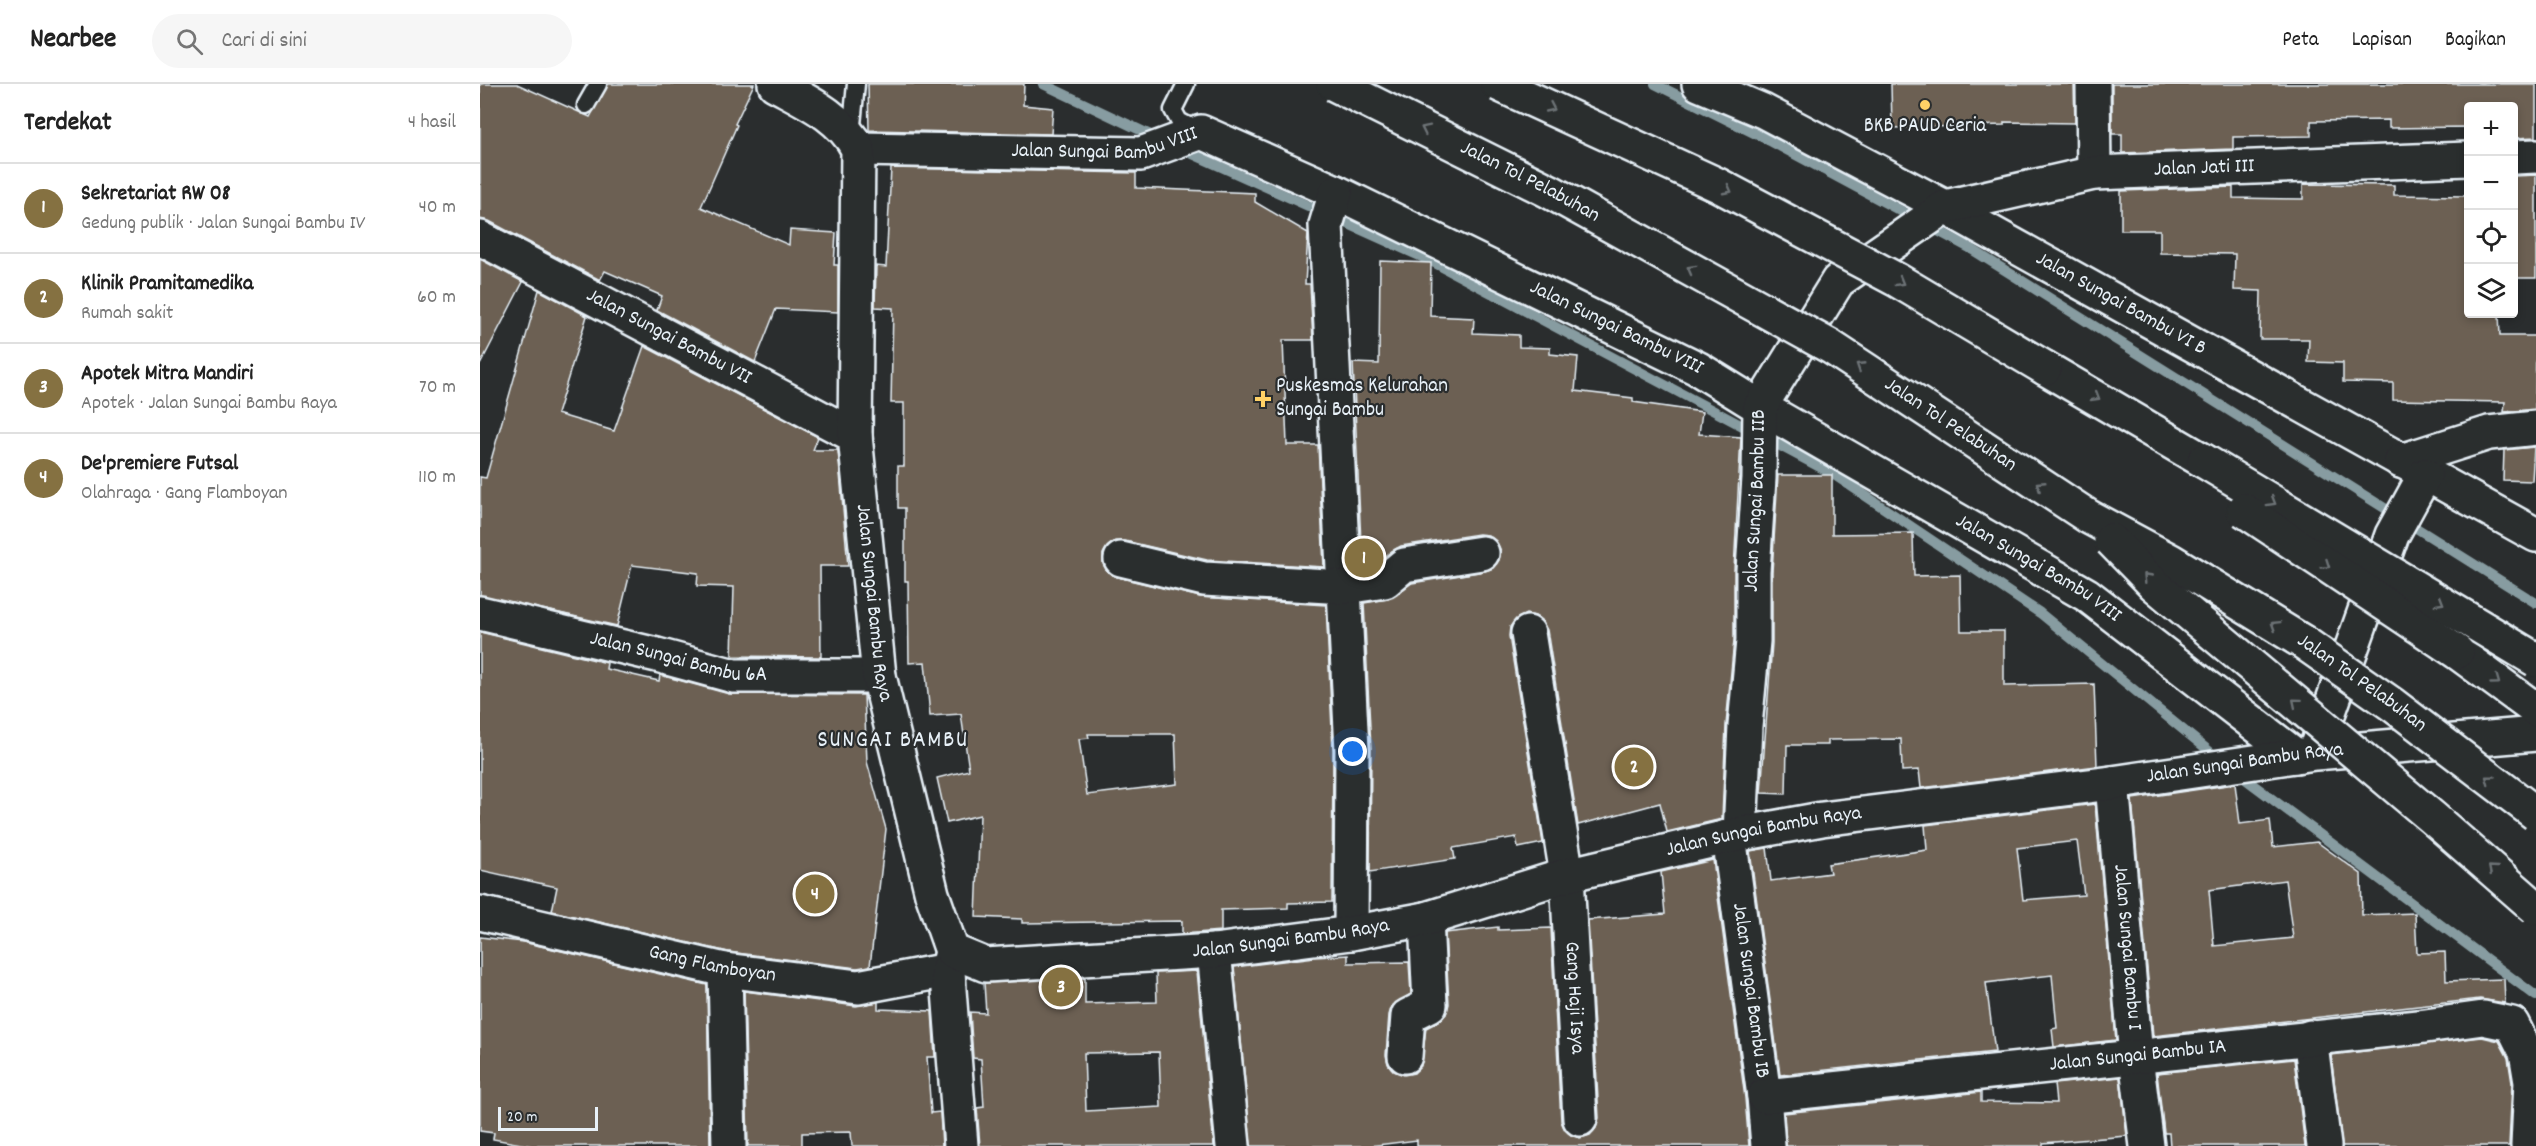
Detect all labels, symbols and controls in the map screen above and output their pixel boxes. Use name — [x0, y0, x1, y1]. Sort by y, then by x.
search box — [152, 14, 572, 68]
text: Nearbee — [30, 21, 116, 61]
icon: search — [173, 25, 206, 58]
text: Cari di sini — [221, 26, 307, 57]
text: Peta — [2282, 26, 2319, 56]
text: Lapisan — [2352, 26, 2412, 56]
text: Bagikan — [2445, 26, 2506, 56]
marker: BKB PAUD Ceria — [1918, 98, 1932, 112]
one-way arrow — [1545, 101, 1556, 113]
map controls — [2464, 102, 2518, 318]
button: + — [2464, 102, 2518, 156]
text: Terdekat — [24, 105, 112, 142]
text: 4 hasil — [408, 109, 456, 137]
place label: BKB PAUD Ceria — [1864, 112, 1987, 142]
street label: Jalan Sungai Bambu VIII — [1011, 119, 1203, 169]
one-way arrow — [1421, 125, 1432, 137]
street label: Jalan Tol Pelabuhan — [1455, 134, 1605, 231]
street label: Jalan Jati III — [2153, 152, 2255, 186]
button: − — [2464, 156, 2518, 210]
text: Sekretariat RW 08 — [81, 179, 231, 210]
one-way arrow — [1722, 183, 1732, 194]
text: 1 — [41, 194, 46, 222]
text: 40 m — [418, 194, 456, 222]
text: Gedung publik · Jalan Sungai Bambu IV — [81, 210, 365, 238]
button: locate — [2464, 210, 2518, 264]
street label: Jalan Sungai Bambu VI B — [2030, 245, 2211, 364]
button: layers — [2464, 264, 2518, 318]
one-way arrow — [1687, 265, 1697, 276]
text: Klinik Pramitamedika — [81, 269, 253, 300]
street label: Jalan Sungai Bambu VIII — [1524, 273, 1709, 383]
one-way arrow — [1894, 275, 1904, 286]
street label: Jalan Sungai Bambu VII — [580, 281, 757, 394]
text: 2 — [39, 284, 48, 312]
text: 60 m — [417, 284, 456, 312]
text: Rumah sakit — [81, 300, 173, 328]
text: Apotek Mitra Mandiri — [81, 359, 253, 390]
one-way arrow — [1856, 362, 1867, 373]
street label: Jalan Tol Pelabuhan — [1878, 371, 2022, 480]
place label: Puskesmas Kelurahan Sungai Bambu — [1276, 372, 1448, 426]
text: 3 — [39, 374, 48, 402]
text: 70 m — [419, 374, 456, 402]
text: Apotek · Jalan Sungai Bambu Raya — [81, 390, 337, 418]
marker: Puskesmas Kelurahan Sungai Bambu — [1254, 390, 1272, 408]
one-way arrow — [2090, 390, 2100, 402]
street label: Jalan Sungai Bambu IIB — [1738, 409, 1775, 592]
text: De'premiere Futsal — [81, 449, 238, 480]
text: 4 — [39, 464, 48, 492]
text: 110 m — [418, 464, 456, 492]
text: Olahraga · Gang Flamboyan — [81, 480, 288, 508]
one-way arrow — [2036, 481, 2047, 492]
one-way arrow — [2266, 495, 2276, 507]
street label: Jalan Sungai Bambu Raya — [847, 503, 900, 706]
street label: Jalan Sungai Bambu VIII — [1949, 507, 2128, 631]
pin: 1 — [1344, 536, 1384, 580]
one-way arrow — [2320, 557, 2331, 568]
one-way arrow — [2143, 573, 2154, 584]
one-way arrow — [2434, 595, 2444, 607]
one-way arrow — [2271, 620, 2281, 632]
street label: Jalan Sungai Bambu 6A — [587, 625, 767, 691]
street label: Jalan Tol Pelabuhan — [2291, 627, 2433, 740]
one-way arrow — [2490, 674, 2501, 685]
one-way arrow — [2292, 699, 2303, 710]
district label: SUNGAI BAMBU — [817, 724, 969, 758]
street label: Jalan Sungai Bambu Raya — [2144, 736, 2345, 793]
your location — [1338, 737, 1367, 766]
pin: 2 — [1614, 744, 1654, 790]
one-way arrow — [2485, 775, 2496, 786]
street label: Jalan Sungai Bambu Raya — [1663, 799, 1864, 866]
street label: Jalan Sungai Bambu I — [2104, 863, 2149, 1032]
one-way arrow — [2488, 866, 2499, 877]
pin: 4 — [796, 872, 834, 916]
street label: Jalan Sungai Bambu IB — [1723, 901, 1776, 1080]
street label: Jalan Sungai Bambu Raya — [1192, 911, 1393, 967]
street label: Gang Flamboyan — [645, 938, 778, 991]
street label: Gang Haji Isya — [1556, 941, 1592, 1056]
pin: 3 — [1042, 964, 1080, 1010]
street label: Jalan Sungai Bambu IA — [2048, 1032, 2228, 1081]
scale bar — [498, 1104, 598, 1132]
text: 20 m — [507, 1106, 537, 1129]

